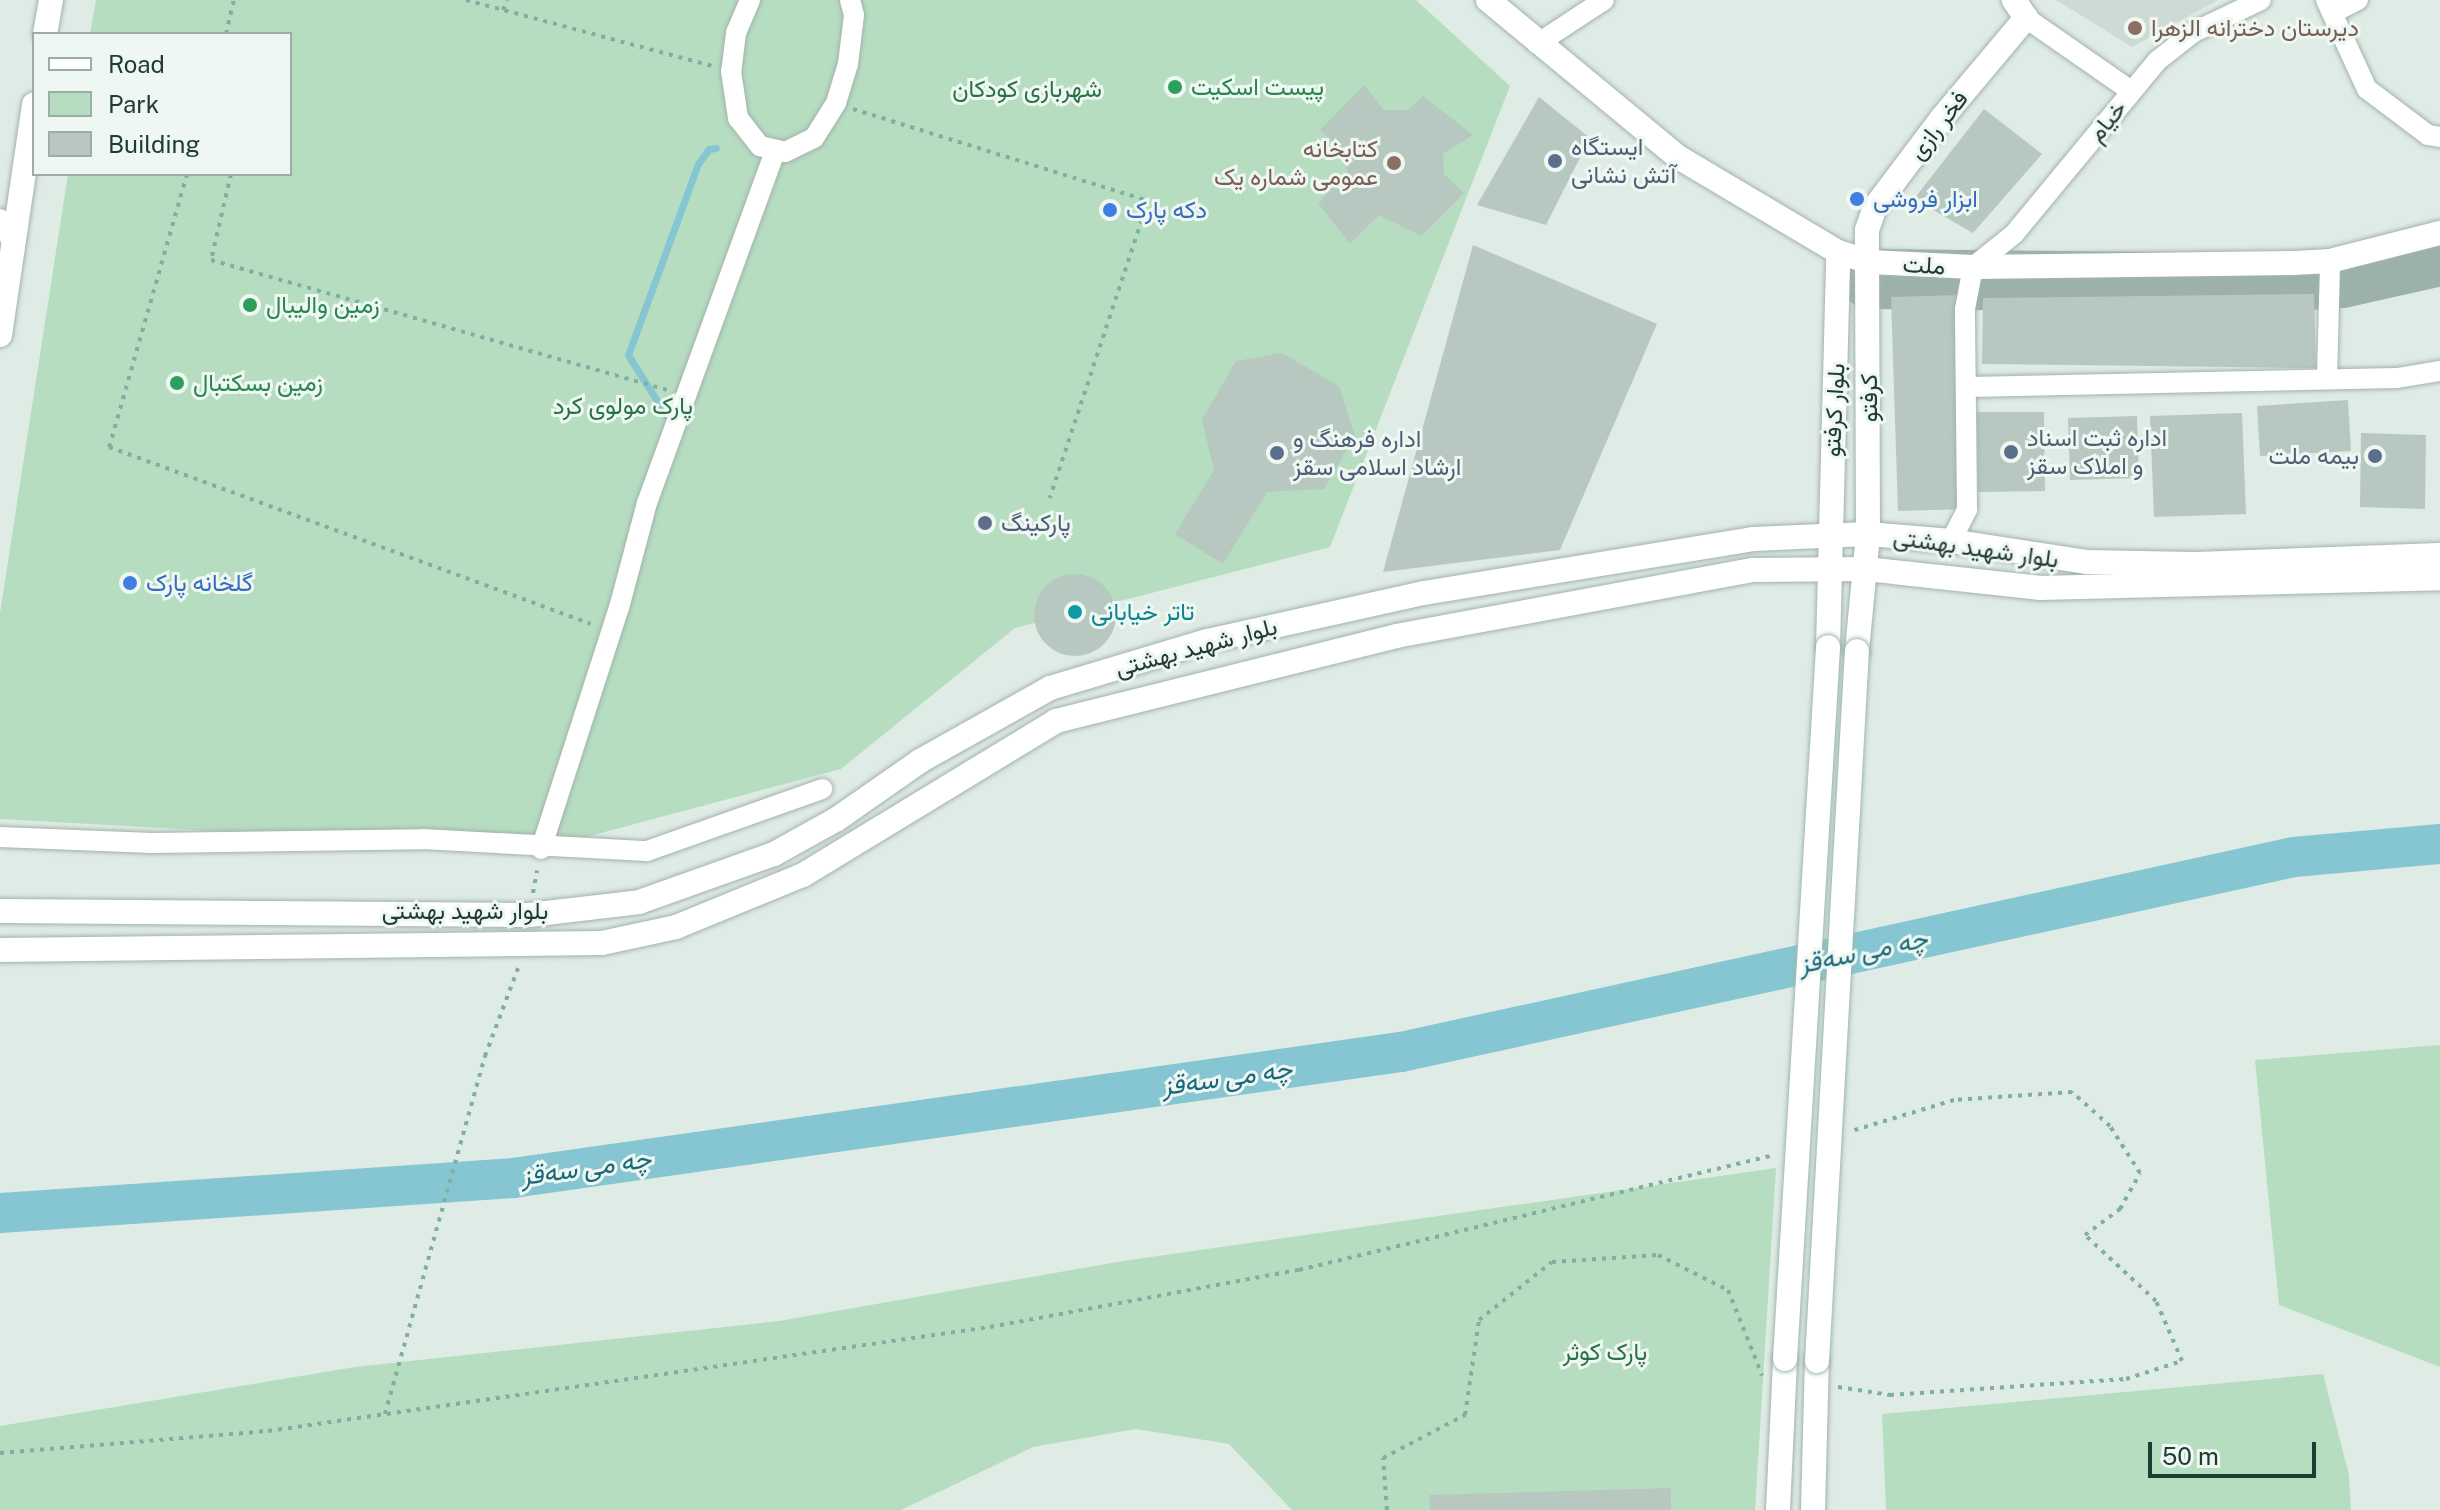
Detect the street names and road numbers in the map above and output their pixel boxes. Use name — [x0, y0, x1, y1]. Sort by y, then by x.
street label: فخر رازی — [1902, 85, 1974, 165]
street label: خیام — [2082, 94, 2132, 148]
street label: ملت — [1902, 250, 1946, 280]
street label: بلوار کرفتو — [1817, 363, 1851, 457]
street label: کرفتو — [1855, 374, 1883, 422]
street label: بلوار شهید بهشتی — [1891, 522, 2061, 574]
street label: بلوار شهید بهشتی — [1112, 612, 1280, 682]
street label: بلوار شهید بهشتی — [382, 897, 548, 925]

